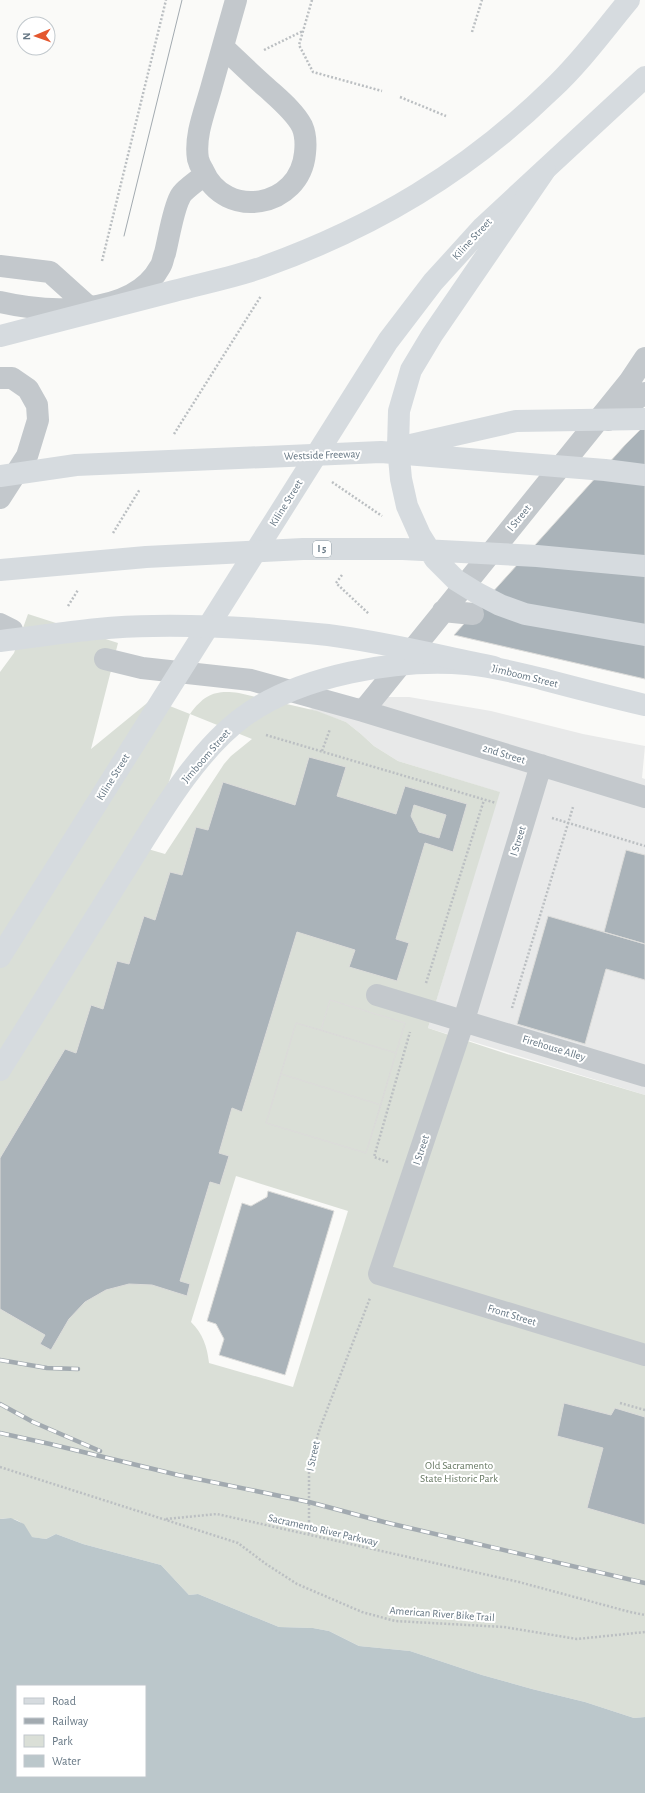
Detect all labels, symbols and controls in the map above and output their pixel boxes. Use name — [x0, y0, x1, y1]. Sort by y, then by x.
north arrow — [16, 16, 56, 56]
text: N — [21, 32, 32, 40]
street label: Kiline Street — [450, 216, 494, 262]
street label: Westside Freeway — [284, 448, 361, 462]
street label: Kiline Street — [267, 477, 305, 528]
street label: I Street — [505, 502, 533, 533]
road number: I 5 — [313, 541, 331, 557]
street label: Jimboom Street — [491, 662, 560, 690]
street label: Jimboom Street — [180, 726, 233, 785]
street label: 2nd Street — [481, 742, 527, 766]
street label: Kiline Street — [94, 751, 132, 802]
street label: I Street — [508, 824, 528, 857]
street label: Firehouse Alley — [521, 1033, 587, 1063]
street label: I Street — [411, 1133, 431, 1166]
street label: Front Street — [486, 1302, 538, 1328]
street label: I Street — [304, 1439, 322, 1472]
park label: Old Sacramento State Historic Park — [420, 1460, 498, 1484]
street label: Sacramento River Parkway — [267, 1512, 379, 1548]
street label: American River Bike Trail — [389, 1605, 495, 1623]
legend — [16, 1685, 146, 1777]
text: Road — [52, 1695, 76, 1707]
text: Railway — [52, 1715, 88, 1728]
text: Park — [52, 1735, 73, 1747]
text: Water — [52, 1755, 81, 1767]

